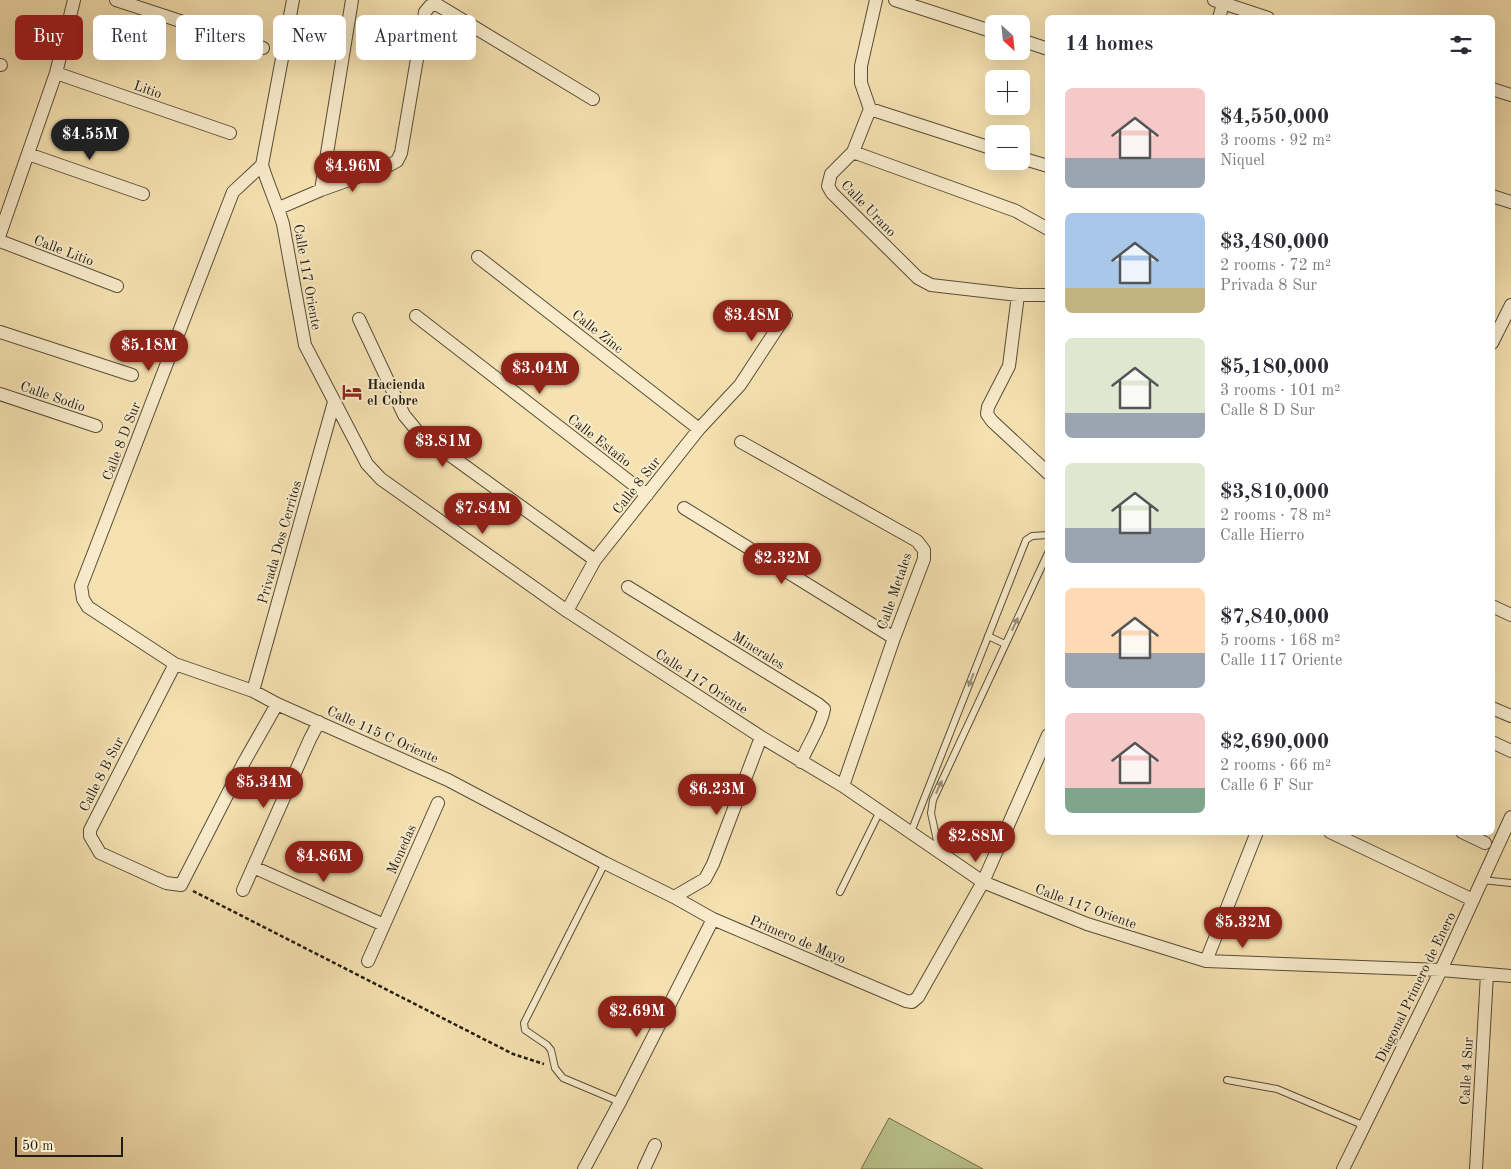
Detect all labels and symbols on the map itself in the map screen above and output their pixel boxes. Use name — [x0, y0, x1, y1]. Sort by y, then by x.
north arrow — [985, 15, 1030, 60]
street label: Litio — [132, 79, 164, 101]
pin: $4.55M — [49, 119, 131, 161]
pin: $4.96M — [312, 150, 394, 193]
street label: Calle Urano — [838, 178, 898, 240]
street label: Calle 117 Oriente — [291, 223, 323, 331]
street label: Calle Litio — [32, 233, 96, 269]
pin: $3.48M — [711, 300, 793, 342]
street label: Calle Zinc — [569, 308, 626, 356]
pin: $5.18M — [108, 330, 190, 372]
pin: $3.04M — [499, 352, 581, 395]
place label: Hacienda el Cobre — [367, 378, 425, 408]
street label: Calle Sodio — [18, 379, 87, 415]
hotel icon: Hacienda el Cobre — [341, 381, 363, 403]
street label: Calle 8 D Sur — [101, 400, 143, 483]
street label: Calle Estaño — [565, 412, 634, 470]
pin: $3.81M — [402, 426, 484, 468]
street label: Calle 8 Sur — [610, 454, 663, 517]
street label: Privada Dos Cerritos — [256, 479, 304, 606]
pin: $7.84M — [442, 492, 524, 535]
pin: $2.32M — [741, 542, 823, 585]
street label: Calle Metales — [875, 551, 915, 632]
one-way arrow — [1011, 617, 1019, 631]
street label: Minerales — [730, 629, 787, 672]
street label: Calle 117 Oriente — [653, 647, 750, 717]
one-way arrow — [966, 672, 974, 687]
street label: Calle 115 C Oriente — [325, 704, 440, 766]
street label: Calle 8 B Sur — [77, 735, 127, 814]
pin: $5.34M — [223, 766, 305, 809]
pin: $6.23M — [676, 774, 758, 816]
one-way arrow — [935, 780, 943, 794]
pin: $2.88M — [935, 820, 1017, 863]
street label: Monedas — [385, 822, 419, 876]
pin: $4.86M — [283, 840, 365, 883]
street label: Calle 117 Oriente — [1033, 882, 1138, 932]
pin: $5.32M — [1202, 906, 1284, 949]
street label: Diagonal Primero de Enero — [1373, 910, 1458, 1065]
street label: Primero de Mayo — [747, 913, 848, 967]
pin: $2.69M — [596, 996, 678, 1038]
street label: Calle 4 Sur — [1458, 1036, 1476, 1105]
scale bar — [15, 1134, 122, 1157]

